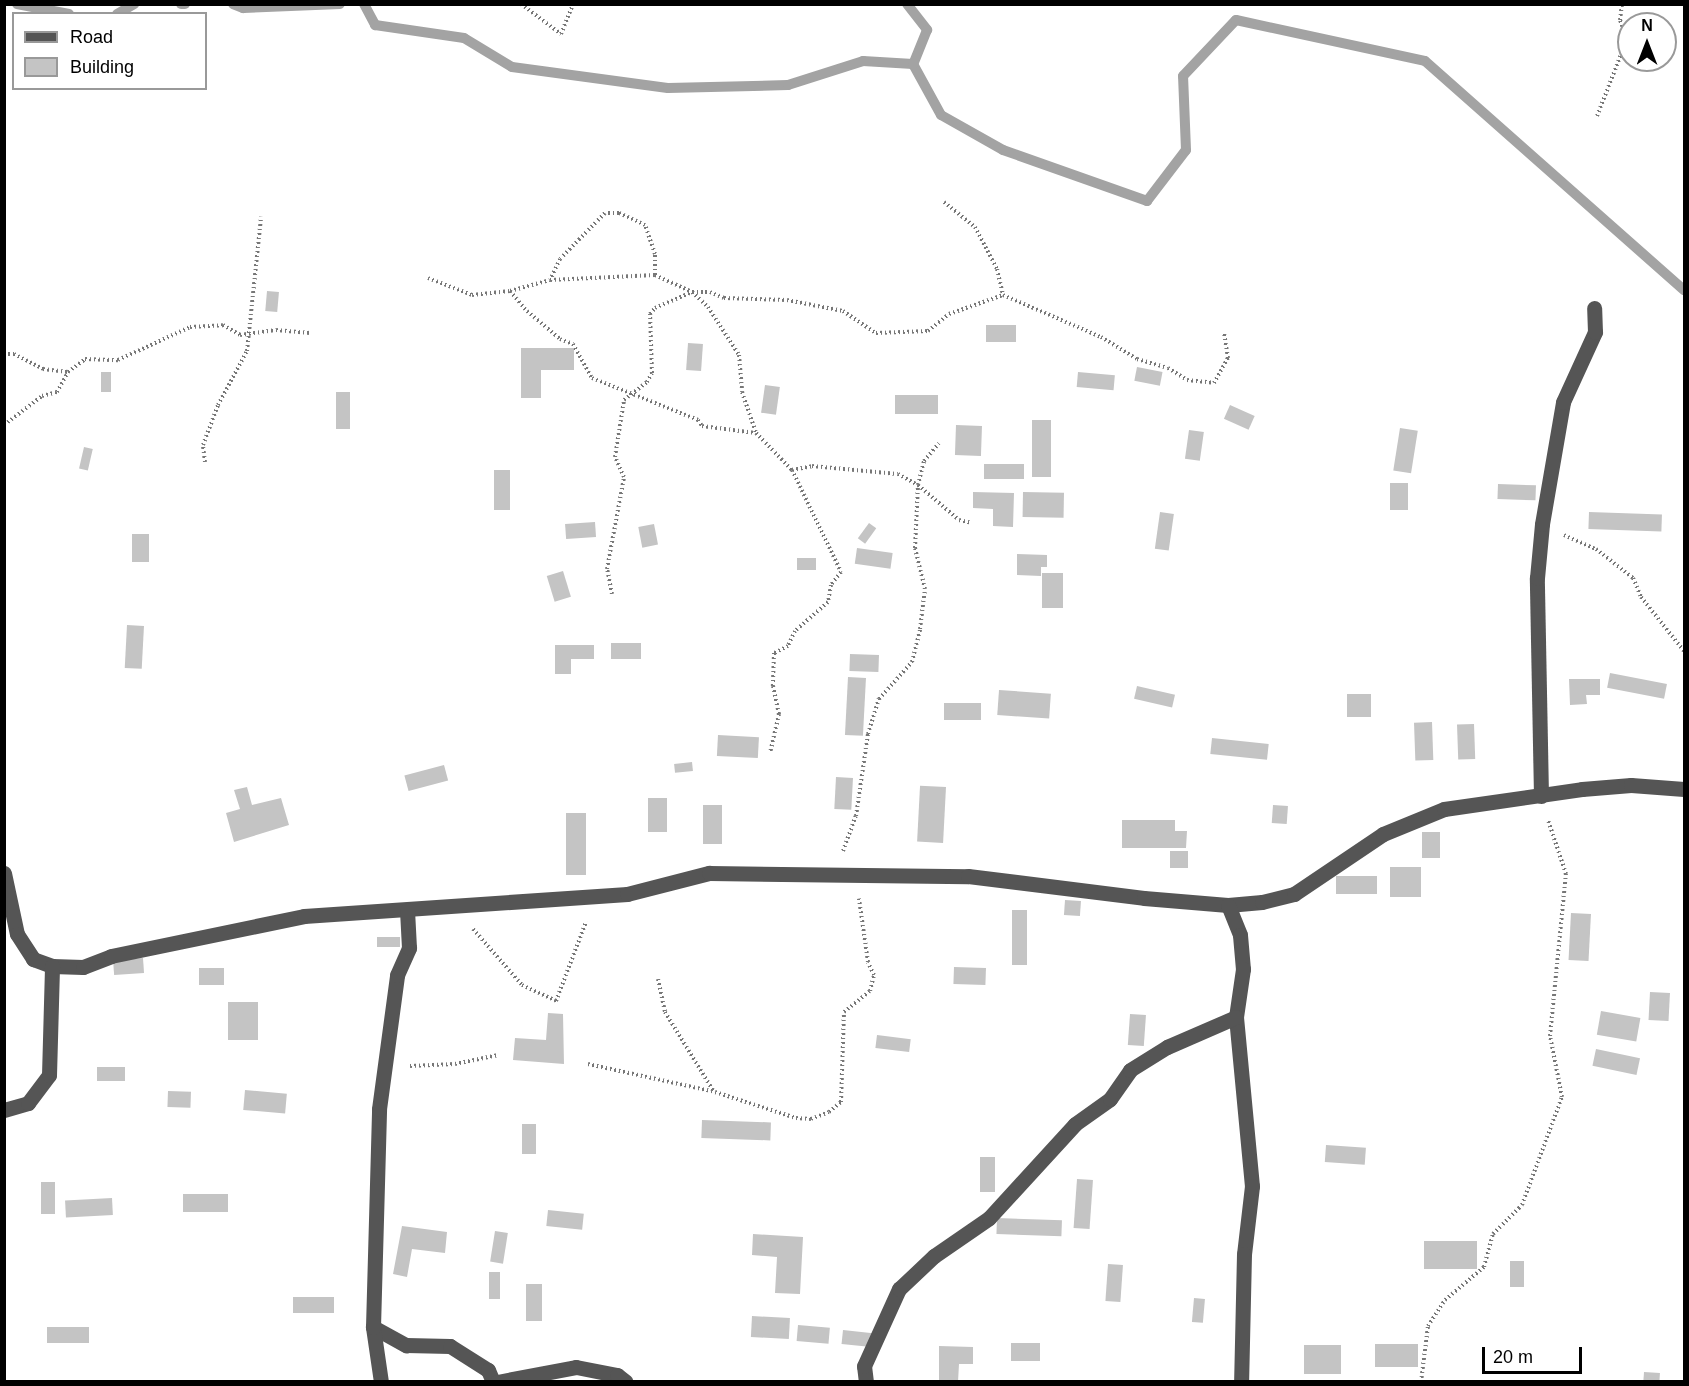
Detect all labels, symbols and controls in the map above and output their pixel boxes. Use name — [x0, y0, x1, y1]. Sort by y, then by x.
legend — [12, 12, 207, 90]
north arrow — [1617, 12, 1677, 72]
text: N — [1641, 17, 1653, 34]
text: Road — [70, 27, 113, 47]
text: Building — [70, 57, 134, 77]
scale bar — [1485, 1335, 1586, 1373]
text: 20 m — [1493, 1347, 1533, 1367]

